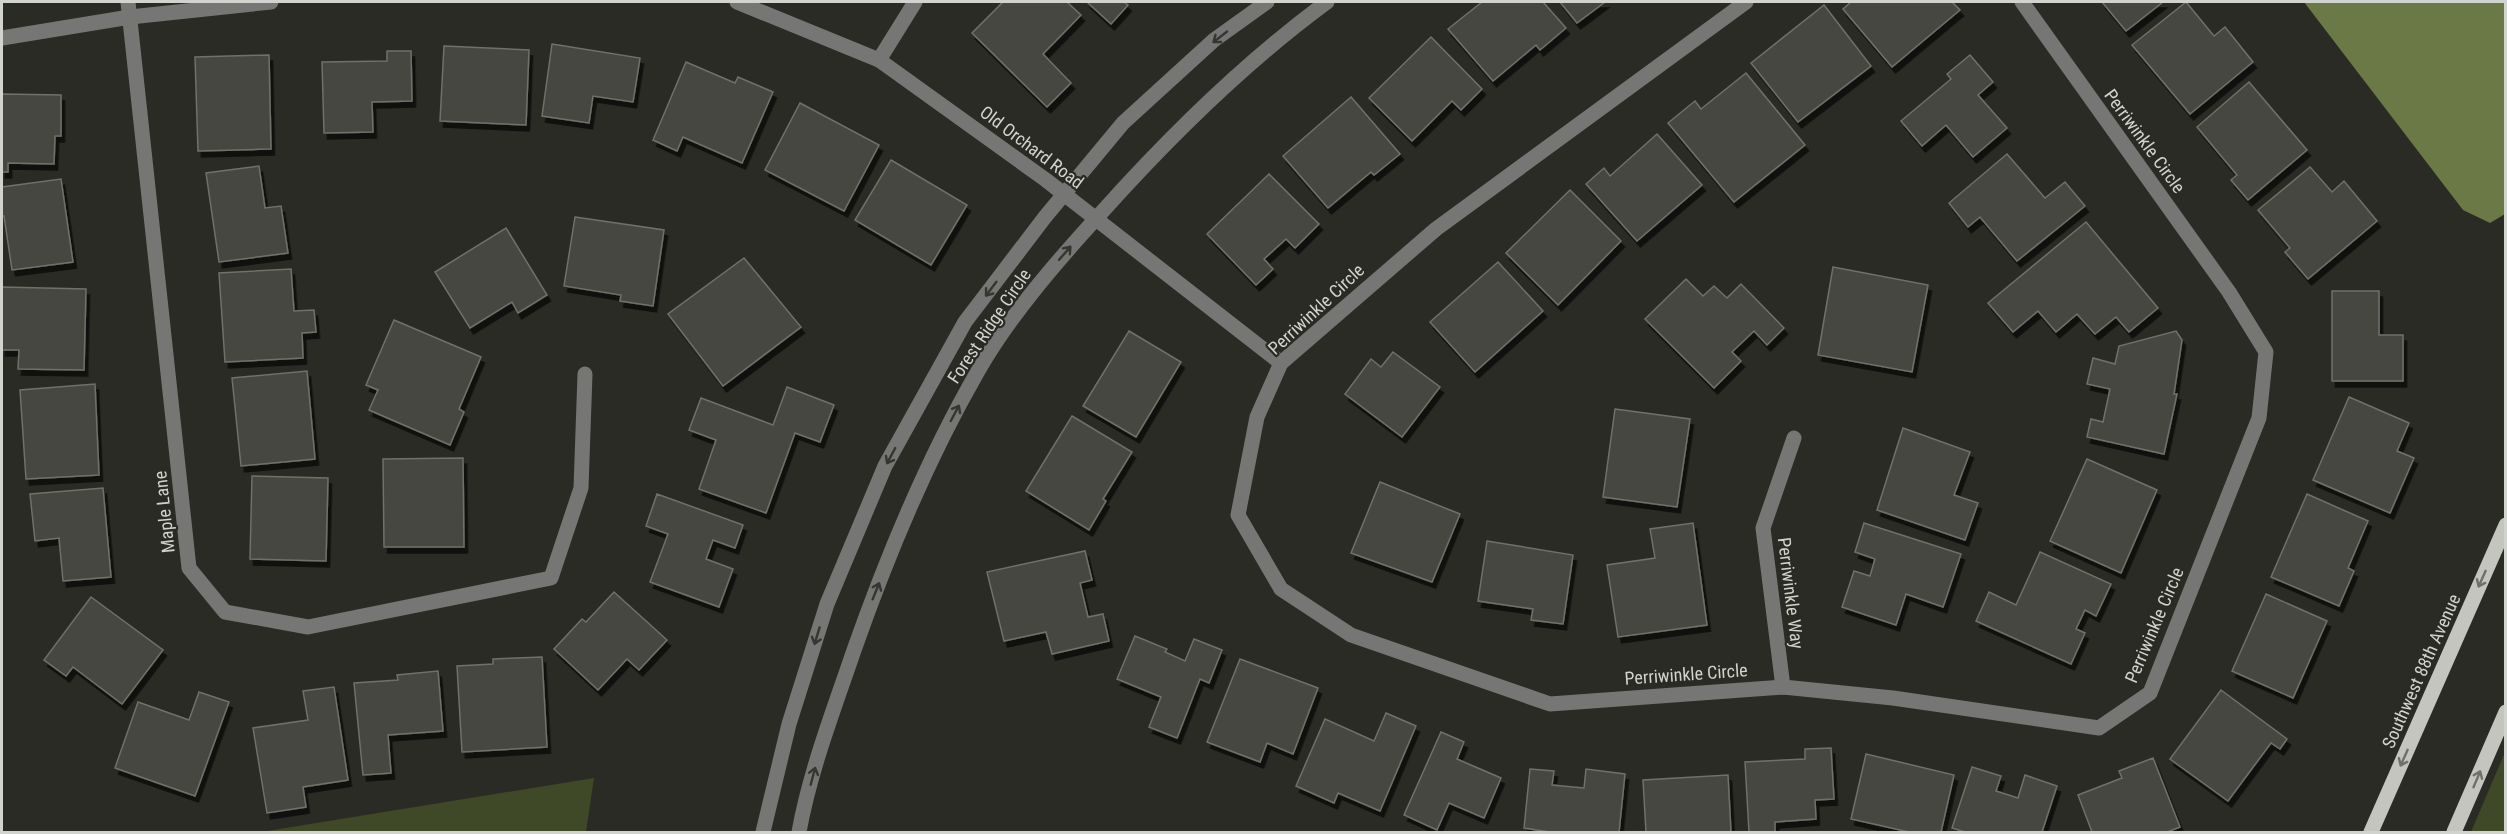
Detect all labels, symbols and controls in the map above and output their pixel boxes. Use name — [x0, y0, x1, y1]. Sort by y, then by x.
one-way arrow — [1212, 30, 1228, 43]
street label: Perriwinkle Circle — [2100, 85, 2190, 197]
street label: Old Orchard Road — [976, 101, 1088, 193]
one-way arrow — [1058, 246, 1072, 261]
street label: Perriwinkle Circle — [1264, 259, 1368, 359]
street label: Forest Ridge Circle — [943, 265, 1035, 387]
one-way arrow — [984, 280, 997, 296]
one-way arrow — [950, 405, 961, 423]
one-way arrow — [885, 447, 897, 464]
street label: Maple Lane — [149, 470, 179, 554]
street label: Perriwinkle Way — [1774, 536, 1808, 650]
street label: Perriwinkle Circle — [2120, 564, 2188, 686]
one-way arrow — [2476, 569, 2487, 588]
one-way arrow — [871, 583, 882, 601]
street label: Southwest 88th Avenue — [2378, 591, 2464, 751]
one-way arrow — [811, 626, 822, 645]
street label: Perriwinkle Circle — [1624, 659, 1748, 689]
one-way arrow — [2398, 748, 2409, 766]
one-way arrow — [808, 767, 819, 786]
one-way arrow — [2472, 770, 2483, 788]

